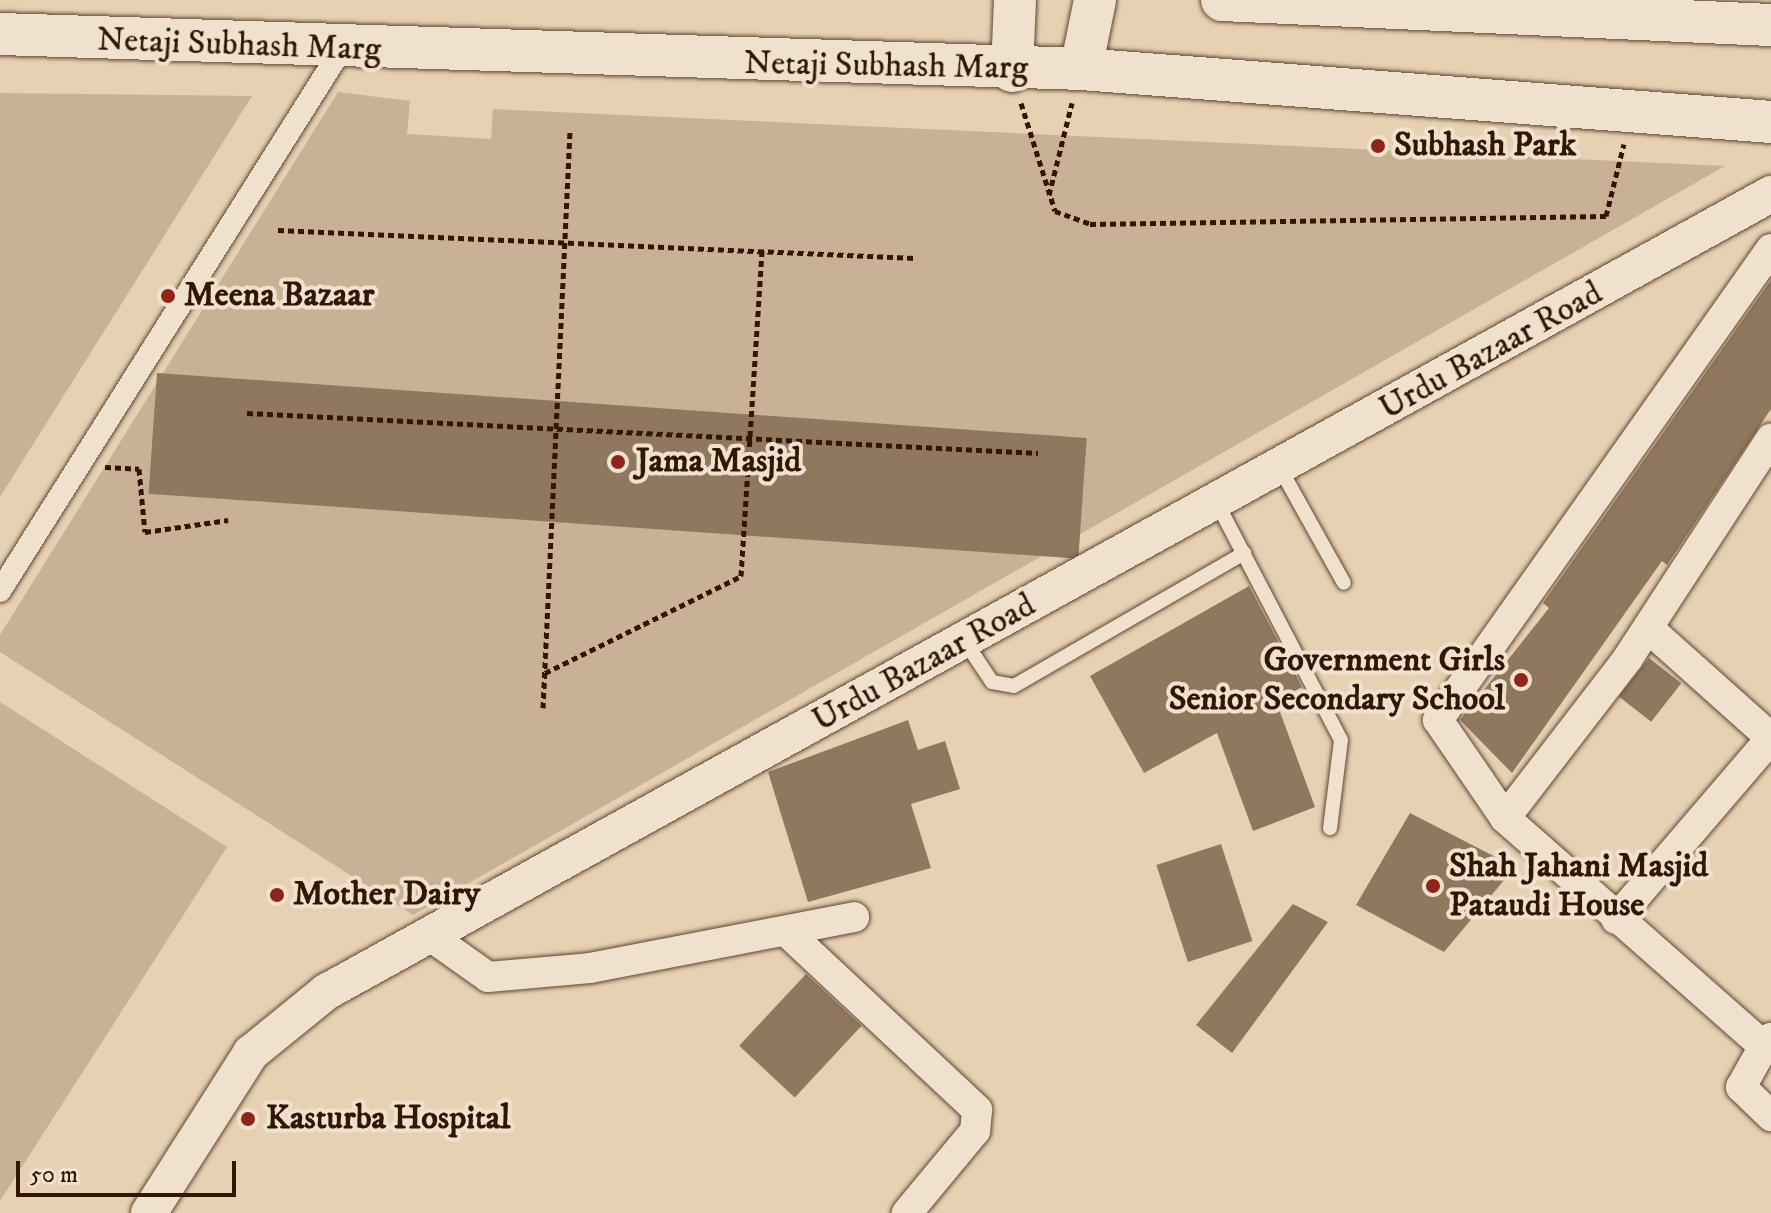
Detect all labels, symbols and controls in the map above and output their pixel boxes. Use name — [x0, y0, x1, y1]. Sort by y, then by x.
street label: Netaji Subhash Marg — [96, 20, 382, 70]
street label: Netaji Subhash Marg — [744, 43, 1028, 89]
place label: Subhash Park — [1394, 126, 1576, 166]
marker: Subhash Park — [1369, 137, 1387, 155]
street label: Urdu Bazaar Road — [1372, 273, 1610, 429]
place label: Meena Bazaar — [184, 276, 374, 316]
marker: Meena Bazaar — [159, 287, 177, 305]
place label: Jama Masjid — [636, 442, 801, 482]
marker: Jama Masjid — [607, 451, 629, 473]
street label: Urdu Bazaar Road — [805, 585, 1043, 741]
place label: Government Girls Senior Secondary School — [1169, 640, 1505, 720]
marker: Government Girls Senior Secondary School — [1512, 671, 1530, 689]
place label: Shah Jahani Masjid Pataudi House — [1449, 846, 1708, 926]
place label: Mother Dairy — [293, 875, 480, 915]
marker: Shah Jahani Masjid Pataudi House — [1424, 877, 1442, 895]
marker: Mother Dairy — [268, 886, 286, 904]
place label: Kasturba Hospital — [266, 1099, 510, 1139]
marker: Kasturba Hospital — [237, 1108, 259, 1130]
scale bar — [20, 1145, 240, 1195]
text: 50 m — [30, 1160, 78, 1190]

